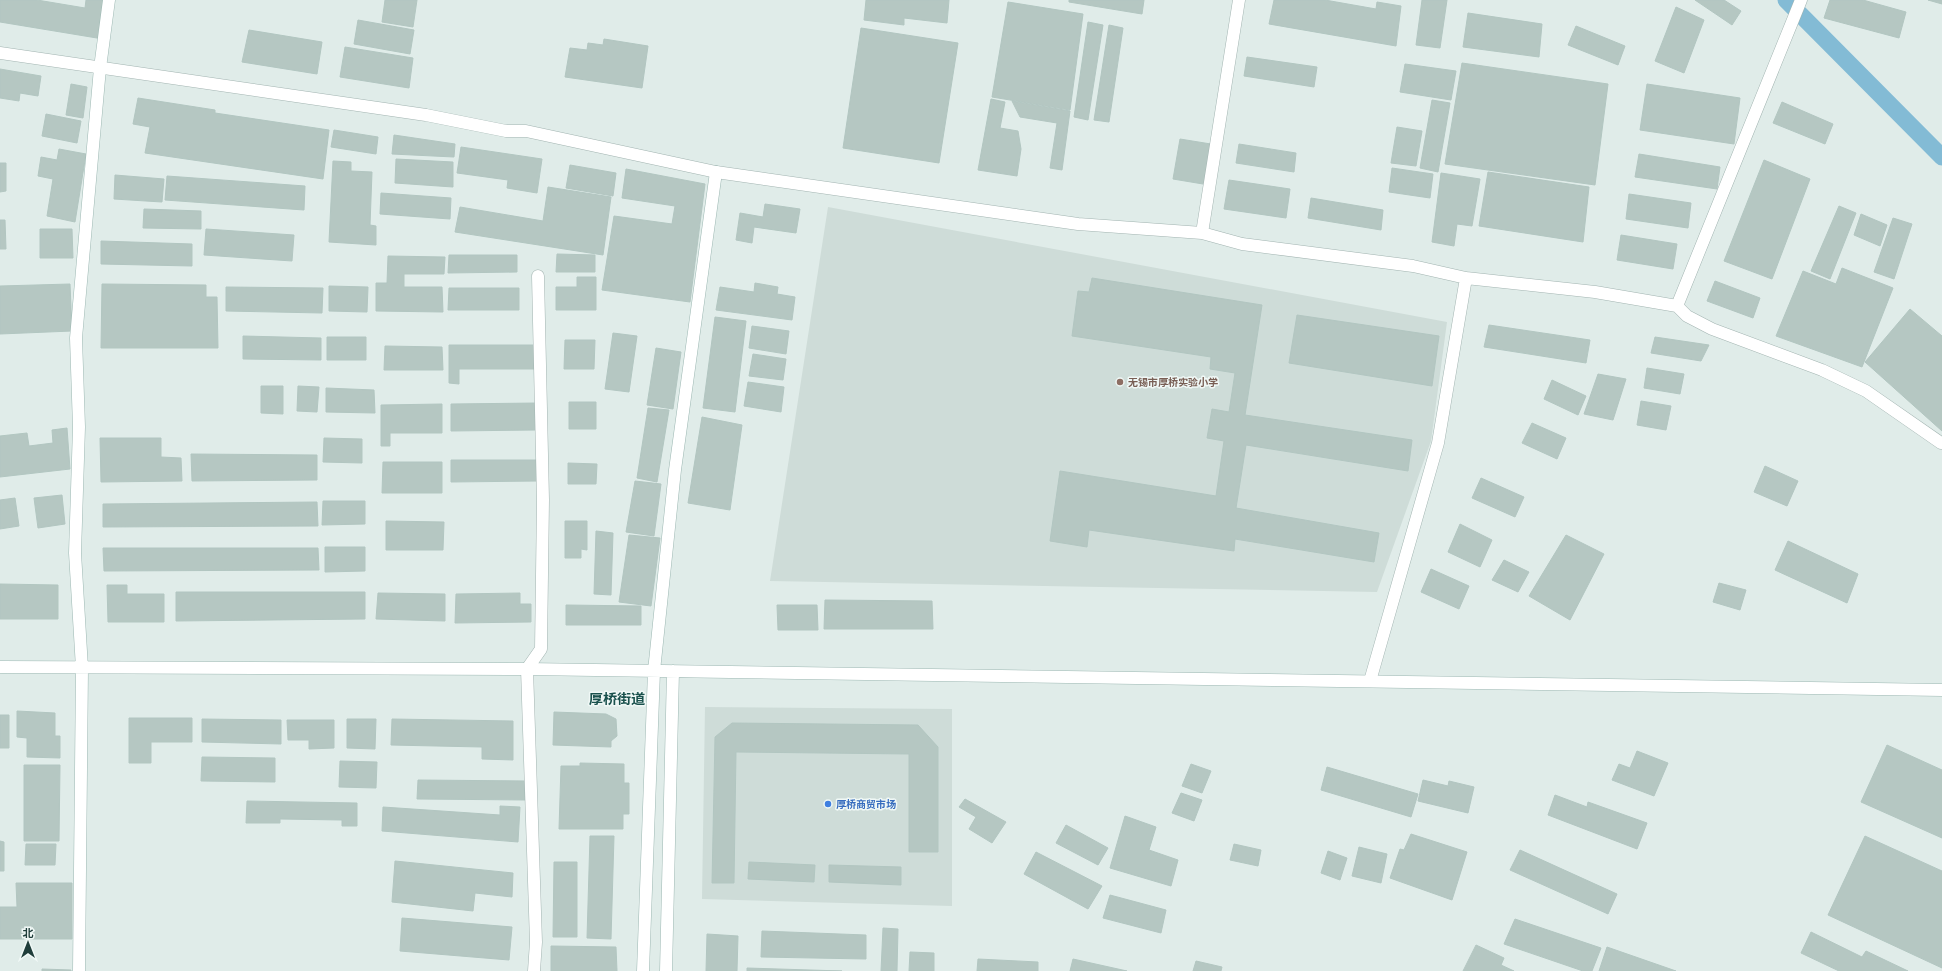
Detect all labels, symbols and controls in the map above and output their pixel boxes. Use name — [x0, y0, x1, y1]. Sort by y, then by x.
marker: 无锡市厚桥实验小学 — [1115, 377, 1125, 387]
place label: 无锡市厚桥实验小学 — [1128, 377, 1218, 388]
district label: 厚桥街道 — [589, 691, 645, 707]
marker: 厚桥商贸市场 — [823, 799, 833, 809]
place label: 厚桥商贸市场 — [836, 799, 896, 810]
north arrow — [8, 923, 48, 963]
text: 北 — [23, 927, 34, 939]

